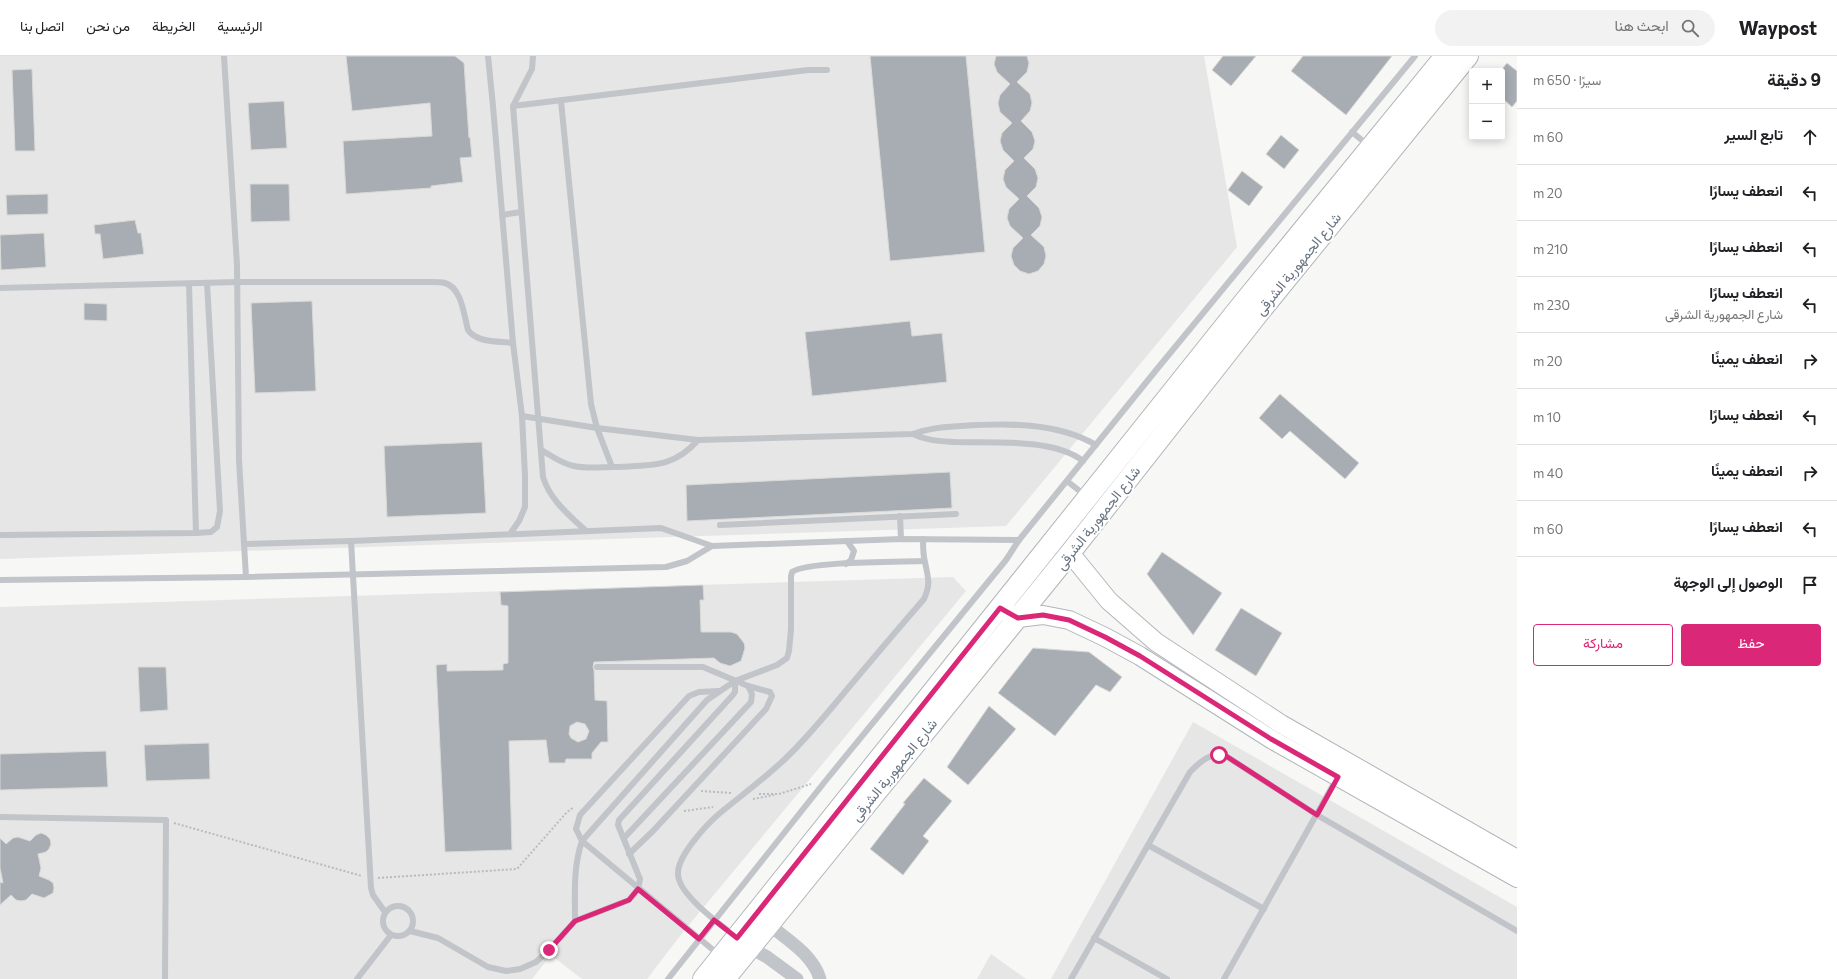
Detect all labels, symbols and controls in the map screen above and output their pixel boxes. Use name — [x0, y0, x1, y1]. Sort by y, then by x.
search box — [1435, 10, 1715, 46]
text: ابحث هنا — [1614, 16, 1669, 34]
text: Waypost — [1739, 16, 1817, 39]
text: اتصل بنا — [20, 17, 64, 34]
text: من نحن — [86, 17, 130, 34]
text: الخريطة — [152, 17, 195, 34]
text: الرئيسية — [217, 17, 263, 34]
icon: search — [1679, 17, 1701, 39]
map controls — [1469, 68, 1505, 140]
button: + — [1469, 68, 1505, 104]
text: 9 دقيقة — [1767, 69, 1821, 90]
text: سيرًا · 650 m — [1533, 72, 1601, 88]
button: − — [1469, 104, 1505, 140]
text: تابع السير — [1724, 125, 1783, 143]
icon: ahead — [1799, 126, 1821, 148]
text: 60 m — [1533, 129, 1563, 145]
text: انعطف يسارًا — [1709, 181, 1783, 199]
icon: left — [1799, 182, 1821, 204]
text: 20 m — [1533, 185, 1563, 201]
street label: شارع الجمهورية الشرقى — [1251, 209, 1347, 320]
text: انعطف يسارًا — [1709, 237, 1783, 255]
icon: left — [1799, 238, 1821, 260]
text: 210 m — [1533, 241, 1568, 257]
text: انعطف يسارًا — [1709, 283, 1783, 301]
icon: left — [1799, 294, 1821, 316]
text: 230 m — [1533, 297, 1570, 313]
text: شارع الجمهورية الشرقى — [1665, 306, 1783, 322]
text: انعطف يمينًا — [1711, 349, 1783, 367]
icon: right — [1799, 350, 1821, 372]
text: 20 m — [1533, 353, 1563, 369]
text: انعطف يسارًا — [1709, 405, 1783, 423]
icon: left — [1799, 406, 1821, 428]
text: 10 m — [1533, 409, 1561, 425]
text: انعطف يمينًا — [1711, 461, 1783, 479]
street label: شارع الجمهورية الشرقى — [1052, 462, 1146, 575]
icon: right — [1799, 462, 1821, 484]
text: 40 m — [1533, 465, 1563, 481]
text: انعطف يسارًا — [1709, 517, 1783, 535]
icon: left — [1799, 518, 1821, 540]
text: 60 m — [1533, 521, 1563, 537]
text: الوصول إلى الوجهة — [1674, 573, 1783, 591]
icon: arrive — [1799, 574, 1821, 596]
button: مشاركة — [1533, 624, 1673, 666]
button: حفظ — [1681, 624, 1821, 666]
street label: شارع الجمهورية الشرقى — [847, 715, 943, 826]
route start — [1210, 746, 1228, 764]
route end — [540, 941, 558, 959]

